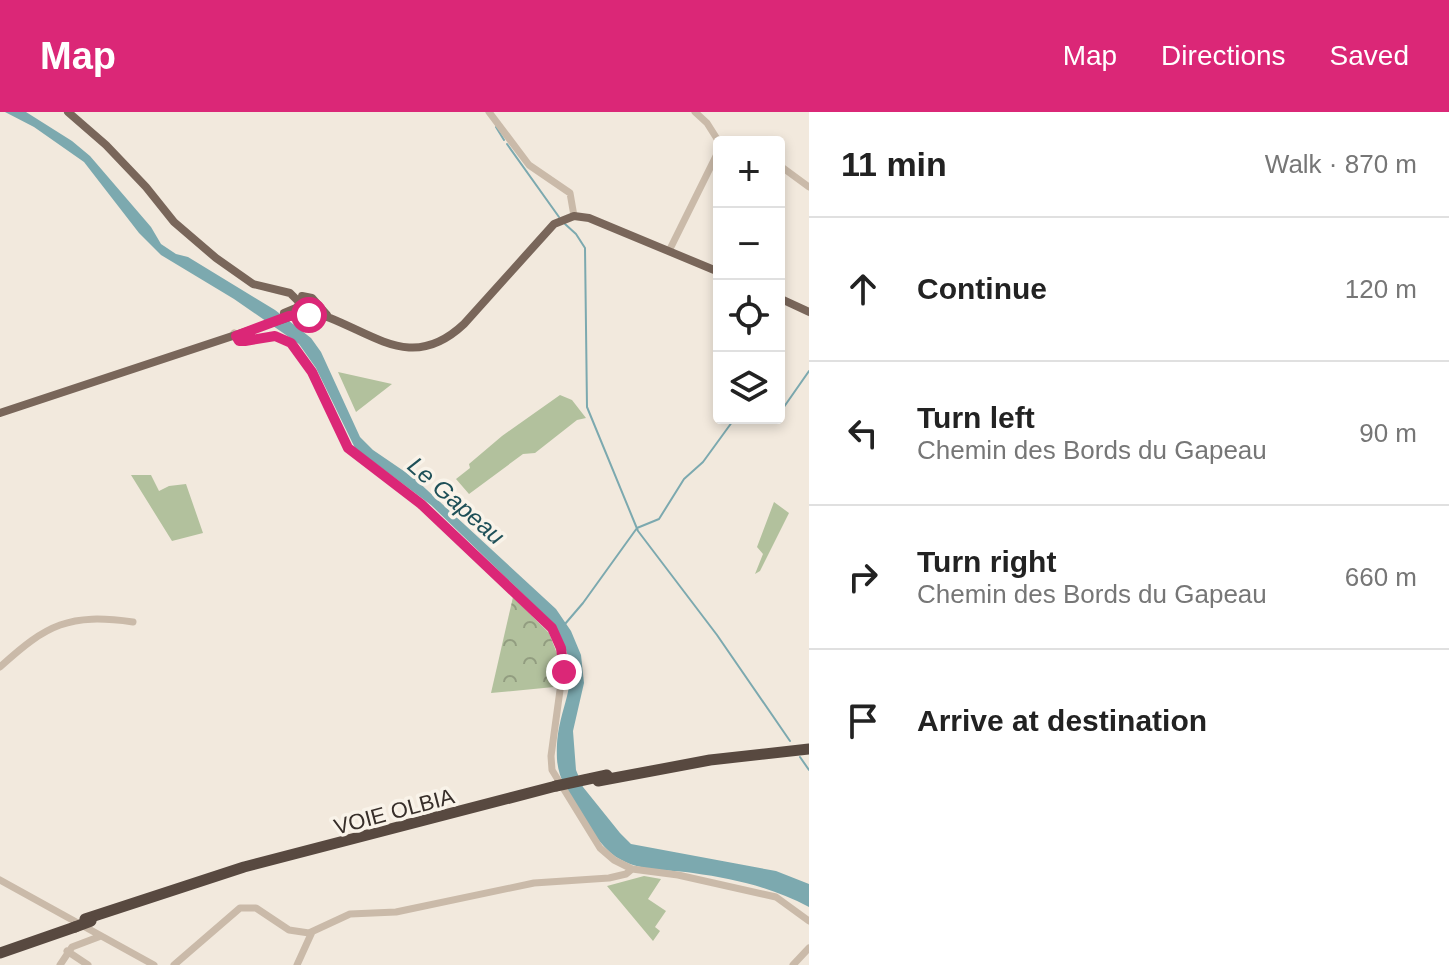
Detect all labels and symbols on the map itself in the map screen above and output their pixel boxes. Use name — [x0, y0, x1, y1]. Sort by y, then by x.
route start — [291, 297, 327, 333]
water label: Le Gapeau — [403, 451, 510, 550]
route end — [546, 654, 582, 690]
street label: VOIE OLBIA — [331, 783, 457, 840]

